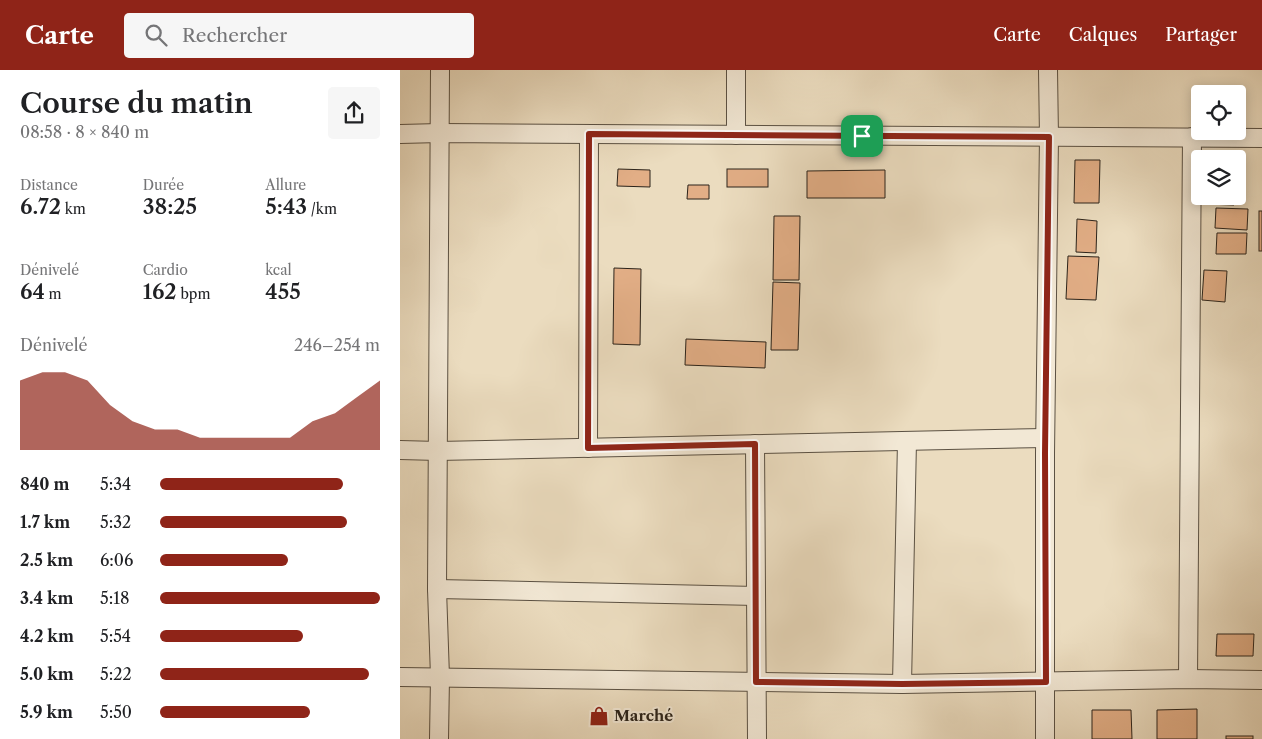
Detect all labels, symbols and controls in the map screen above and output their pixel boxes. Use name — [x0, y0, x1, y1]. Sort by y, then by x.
search box — [124, 13, 474, 58]
text: Carte — [25, 21, 94, 50]
icon: search — [142, 21, 170, 49]
text: Rechercher — [182, 24, 287, 47]
text: Carte — [993, 24, 1041, 46]
text: Calques — [1069, 24, 1137, 46]
text: Partager — [1165, 24, 1237, 46]
map controls — [1191, 85, 1246, 205]
button: locate — [1191, 85, 1246, 140]
text: Course du matin — [20, 86, 253, 120]
button: share — [328, 87, 380, 139]
pin — [841, 115, 883, 157]
text: 08:58 · 8 × 840 m — [20, 122, 149, 142]
icon: arrive — [848, 122, 876, 150]
button: layers — [1191, 150, 1246, 205]
text: Distance — [20, 176, 78, 194]
text: Durée — [143, 176, 184, 194]
text: Allure — [265, 176, 306, 194]
text: 6.72 — [20, 194, 61, 219]
text: 38:25 — [143, 194, 197, 219]
text: 5:43 — [265, 194, 307, 219]
text: km — [61, 200, 86, 218]
text: /km — [307, 200, 337, 218]
text: Dénivelé — [20, 261, 79, 279]
text: Cardio — [143, 261, 188, 279]
text: kcal — [265, 261, 292, 279]
text: 64 — [20, 279, 45, 304]
text: 162 — [143, 279, 177, 304]
text: 455 — [265, 279, 301, 304]
text: m — [45, 285, 62, 303]
text: bpm — [177, 285, 211, 303]
text: Dénivelé — [20, 335, 88, 355]
text: 246–254 m — [294, 335, 380, 355]
text: 840 m — [20, 474, 69, 494]
text: 5:34 — [100, 474, 131, 494]
text: 1.7 km — [20, 512, 70, 532]
text: 5:32 — [100, 512, 131, 532]
text: 2.5 km — [20, 550, 73, 570]
text: 6:06 — [100, 550, 133, 570]
text: 3.4 km — [20, 588, 73, 608]
text: 5:18 — [100, 588, 129, 608]
text: 4.2 km — [20, 626, 74, 646]
text: 5:54 — [100, 626, 131, 646]
text: 5.0 km — [20, 664, 74, 684]
text: 5:22 — [100, 664, 132, 684]
text: 5.9 km — [20, 702, 73, 722]
text: 5:50 — [100, 702, 132, 722]
shop icon: Marché — [588, 705, 610, 727]
place label: Marché — [614, 706, 673, 725]

